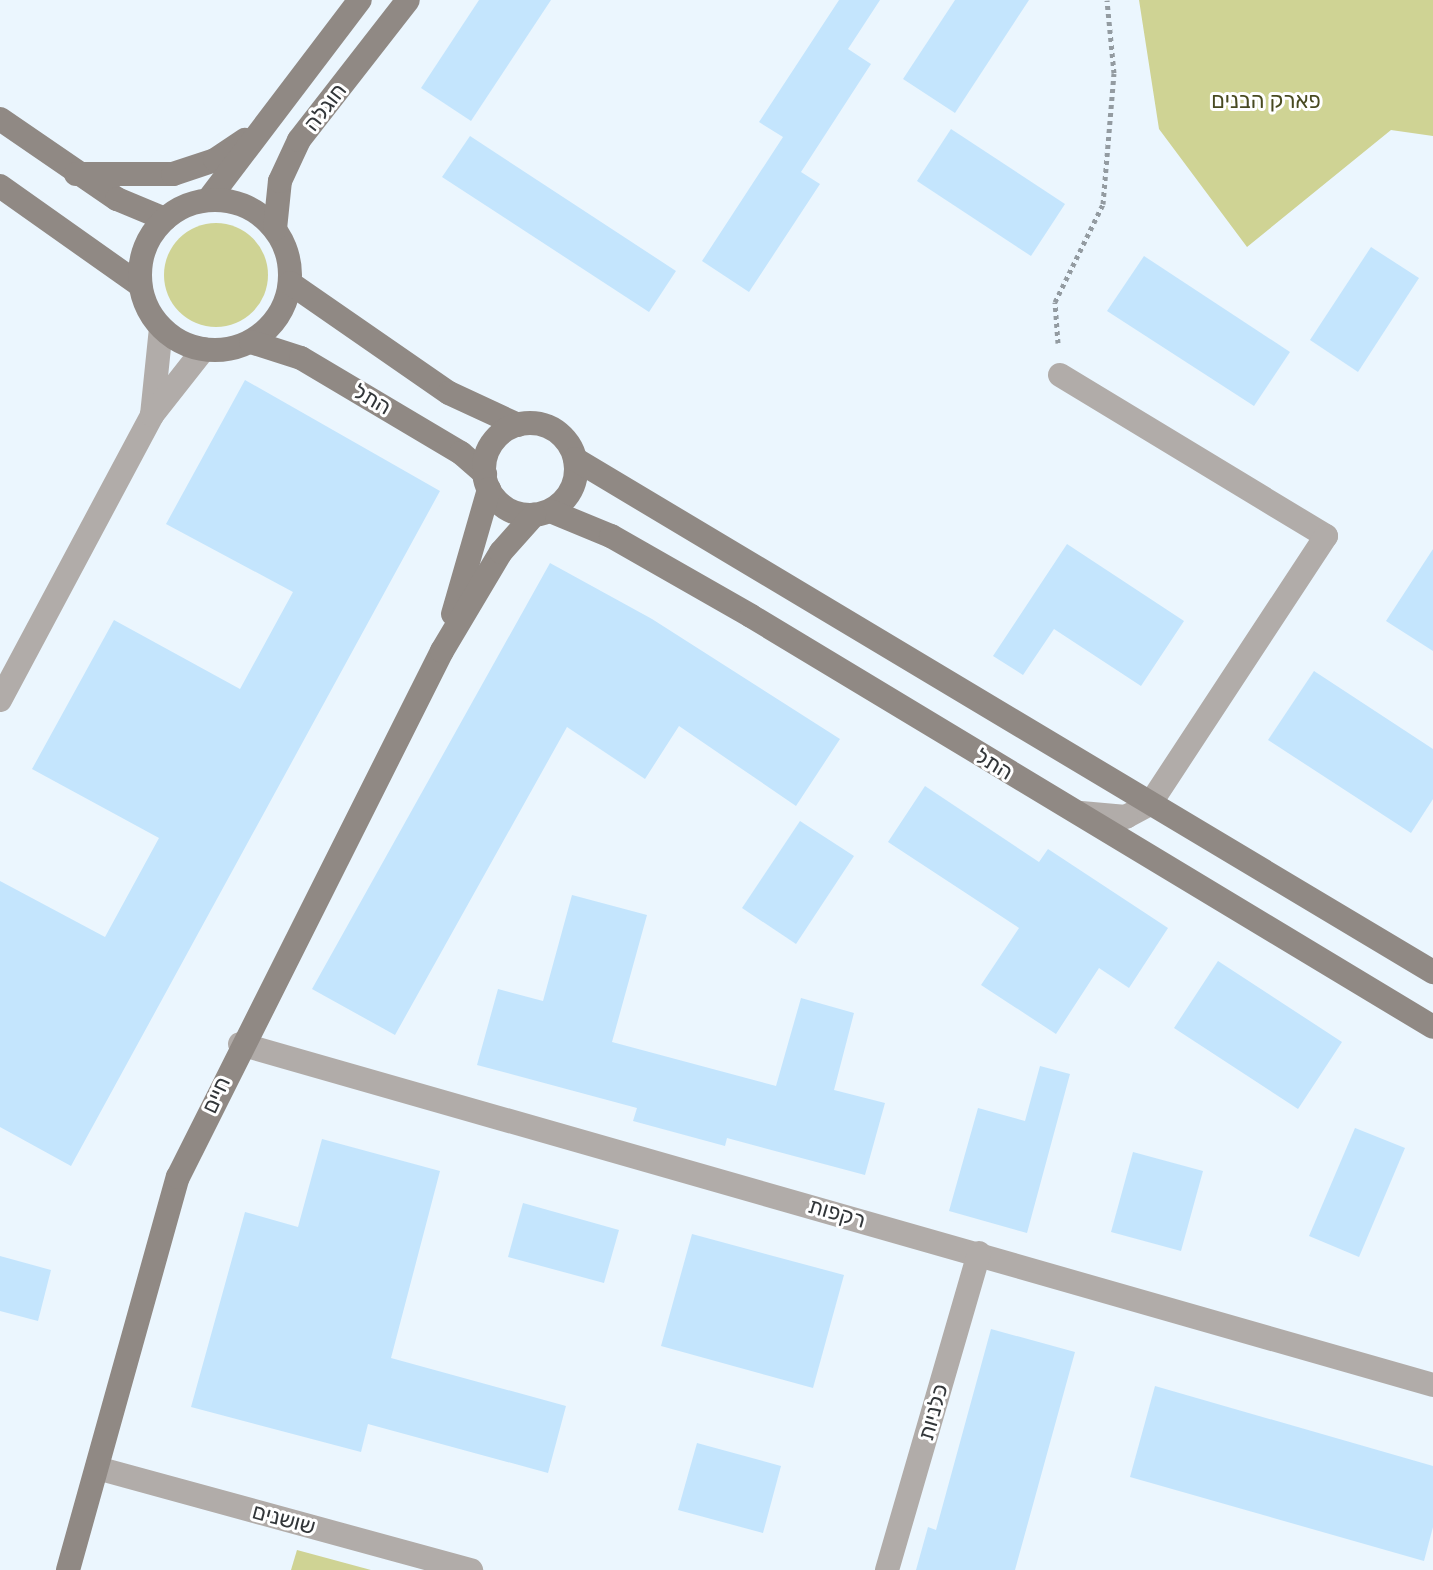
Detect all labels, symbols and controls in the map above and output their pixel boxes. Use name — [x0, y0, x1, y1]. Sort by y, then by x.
street label: חוגלה — [298, 78, 352, 136]
park label: פארק הבנים — [1211, 88, 1321, 114]
street label: התל — [348, 378, 396, 420]
street label: התל — [970, 742, 1018, 786]
street label: חיים — [196, 1072, 236, 1118]
street label: רקפות — [805, 1192, 869, 1234]
street label: כלניות — [912, 1381, 954, 1443]
street label: שושנים — [249, 1498, 319, 1540]

